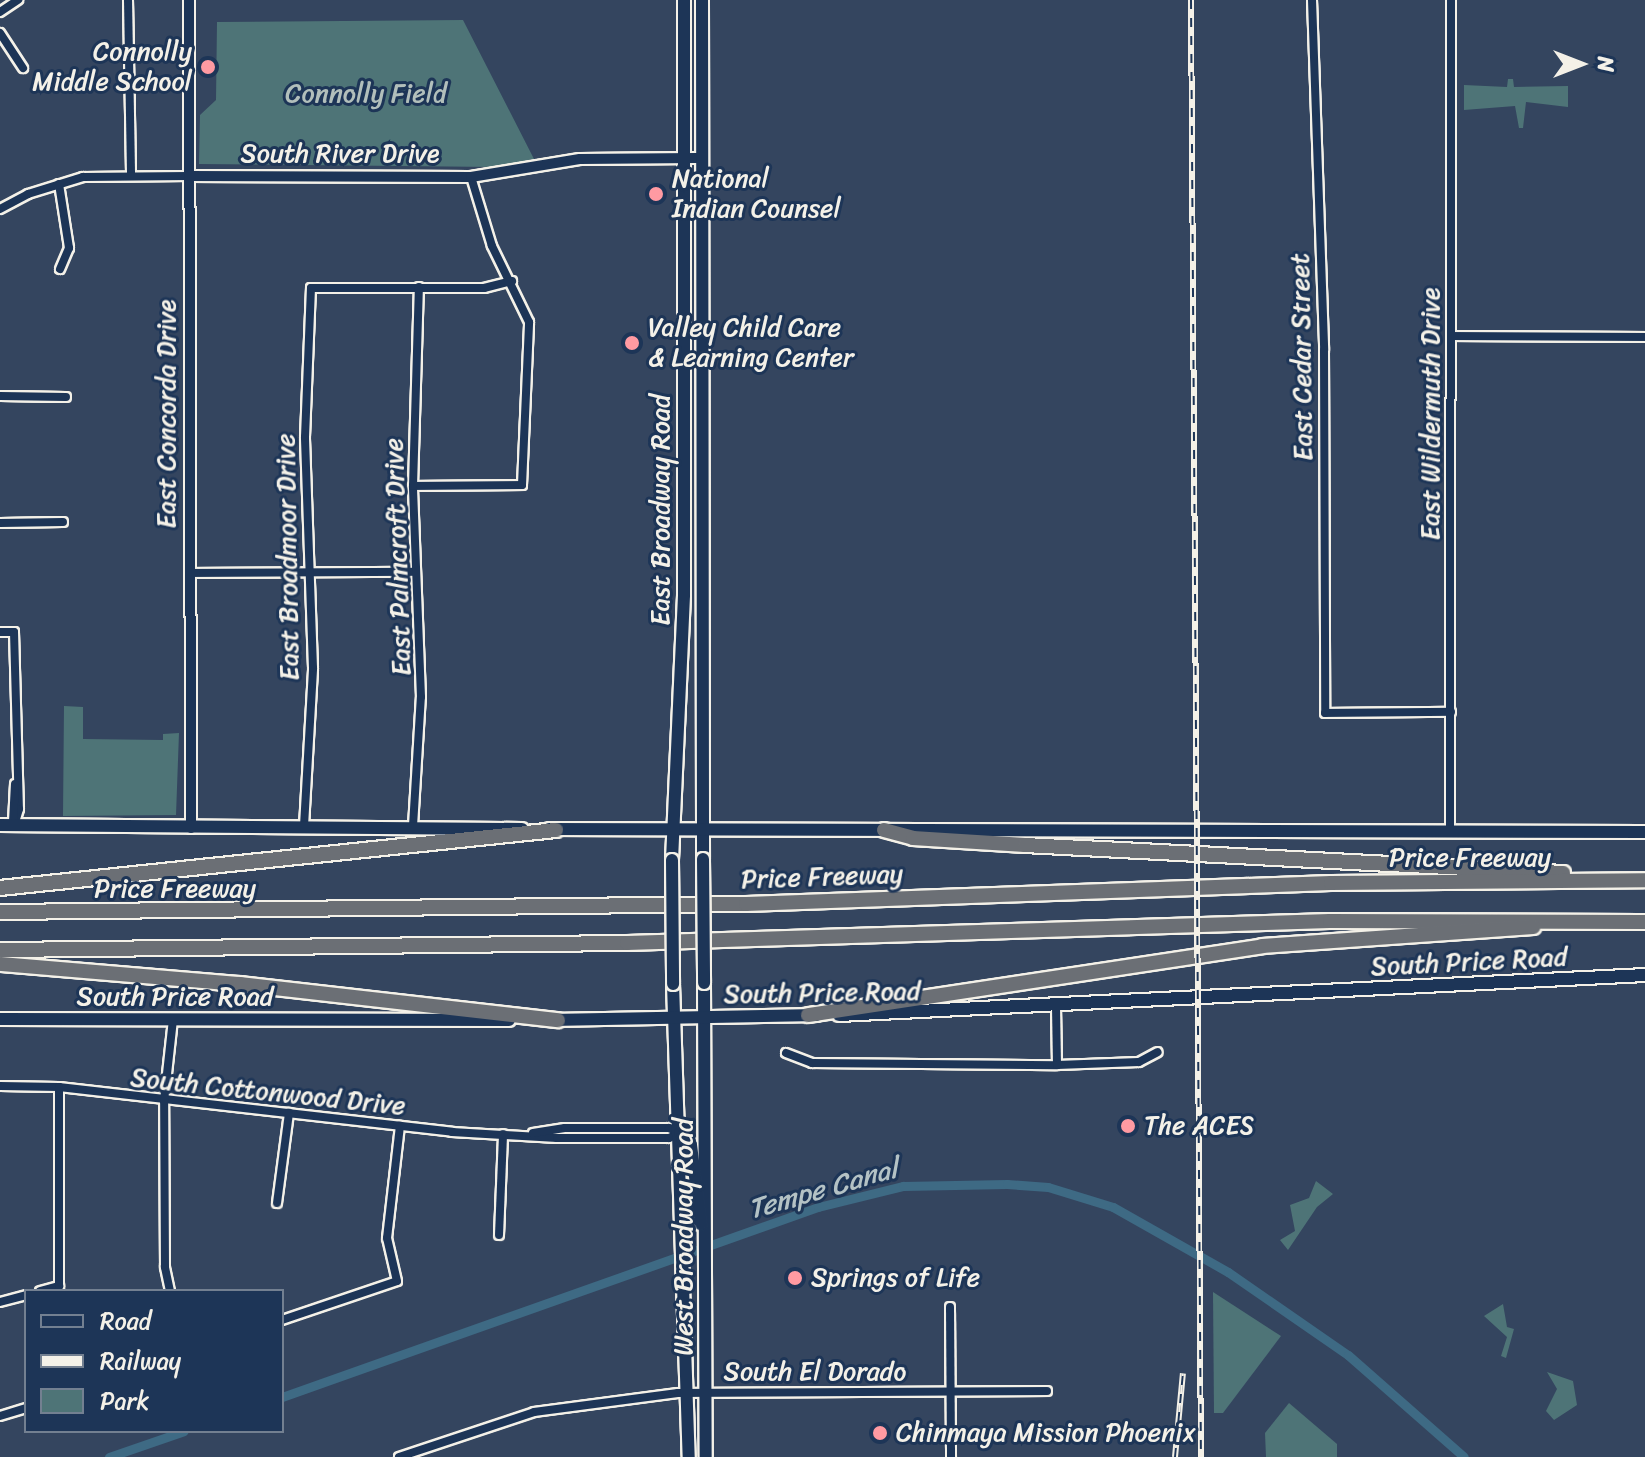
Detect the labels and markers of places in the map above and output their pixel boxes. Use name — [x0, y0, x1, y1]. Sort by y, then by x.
place label: Connolly Middle School — [32, 36, 192, 98]
marker: Connolly Middle School — [199, 58, 217, 76]
place label: National Indian Counsel — [672, 163, 840, 224]
marker: National Indian Counsel — [647, 185, 665, 203]
place label: Valley Child Care & Learning Center — [648, 312, 855, 374]
marker: Valley Child Care & Learning Center — [623, 334, 641, 352]
place label: The ACES — [1144, 1110, 1256, 1142]
marker: The ACES — [1119, 1117, 1137, 1135]
place label: Springs of Life — [811, 1262, 980, 1294]
marker: Springs of Life — [786, 1269, 804, 1287]
place label: Chinmaya Mission Phoenix — [896, 1417, 1197, 1449]
marker: Chinmaya Mission Phoenix — [871, 1424, 889, 1442]

